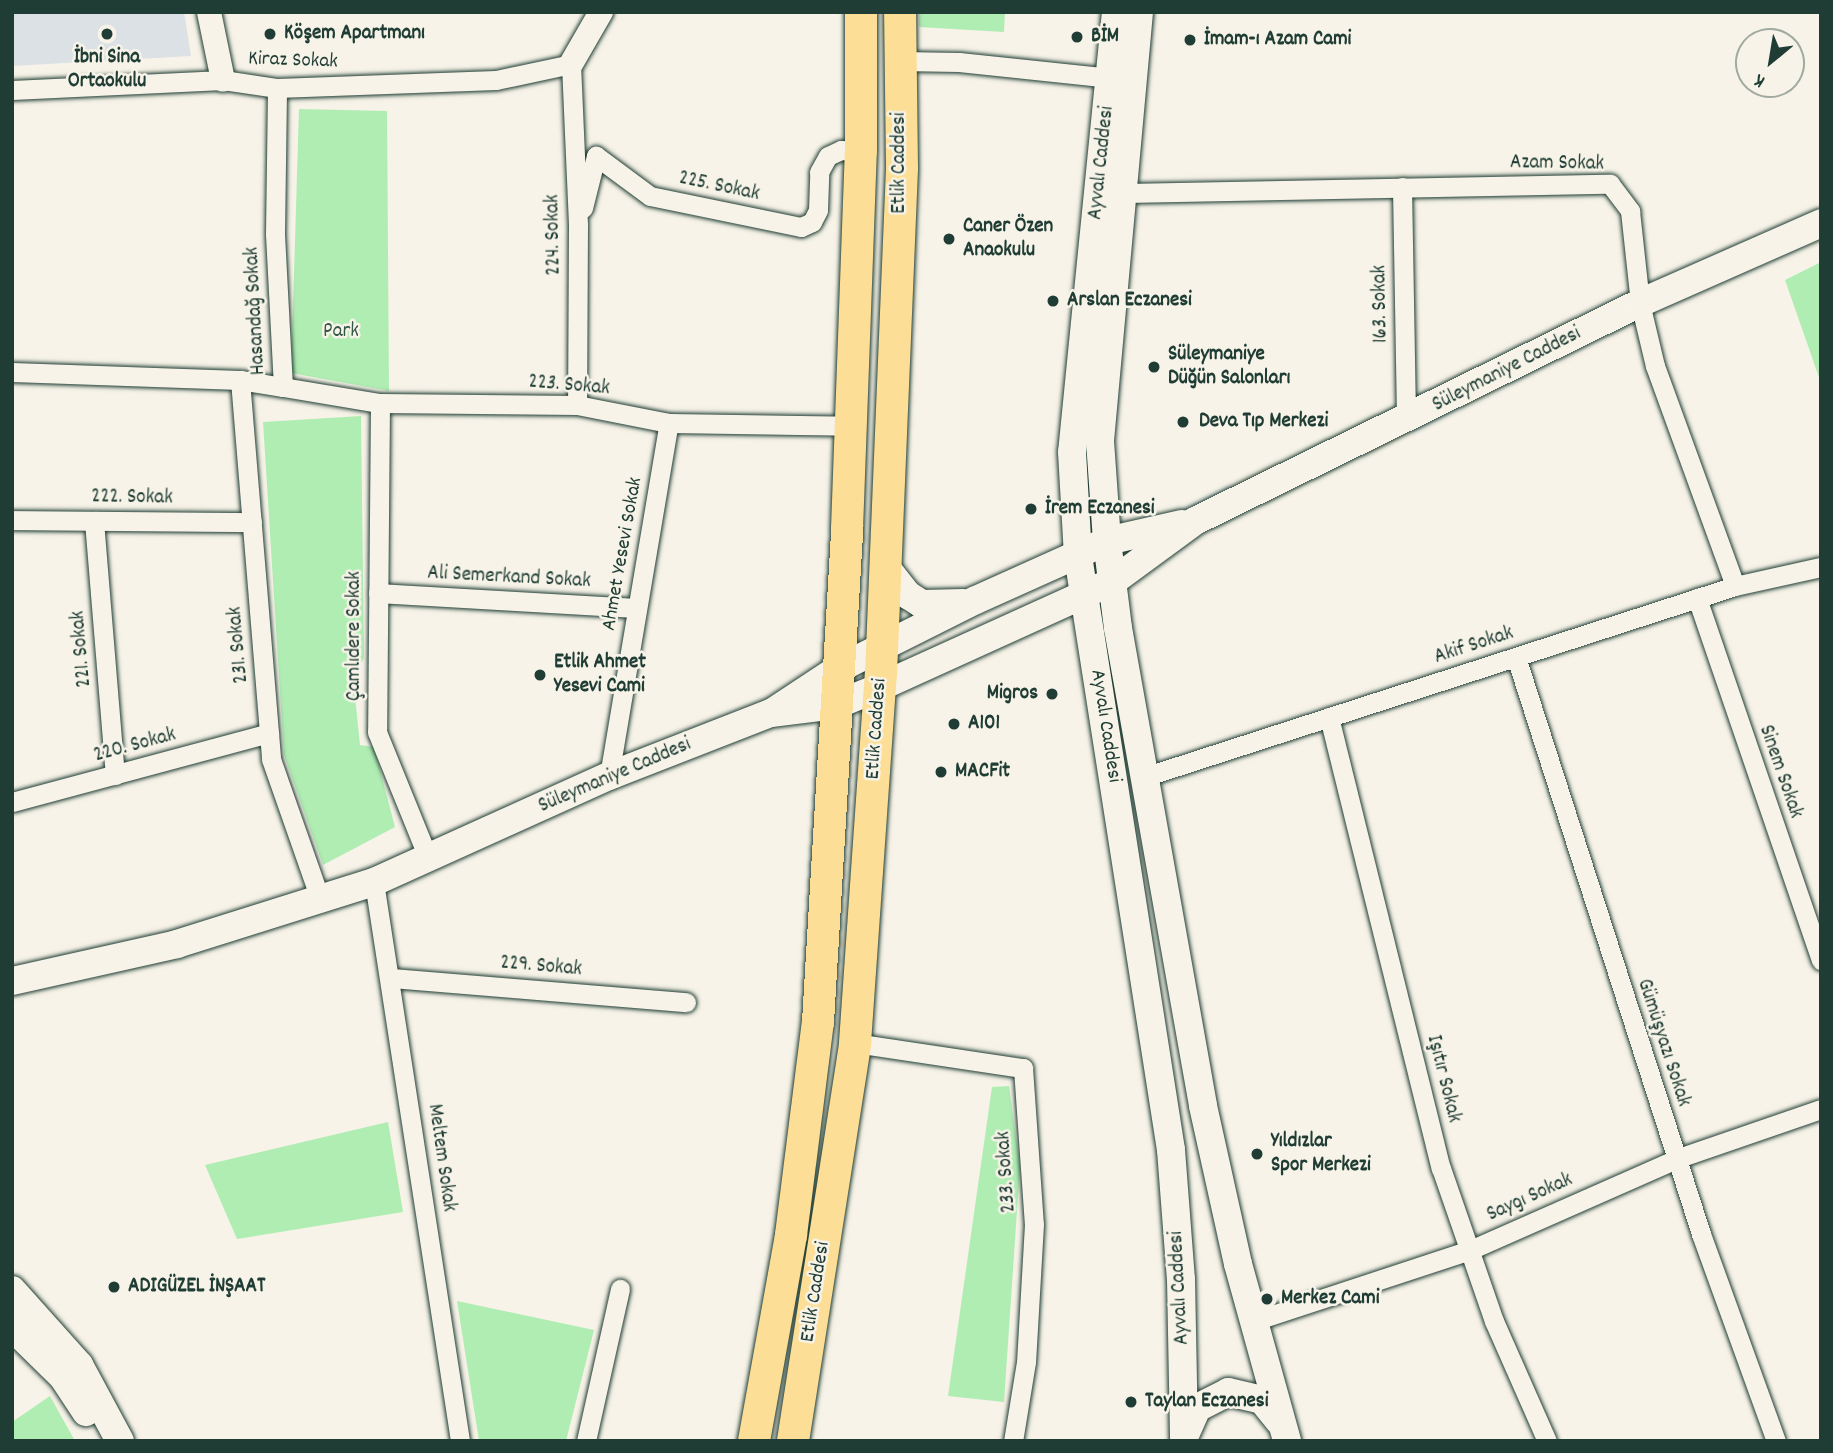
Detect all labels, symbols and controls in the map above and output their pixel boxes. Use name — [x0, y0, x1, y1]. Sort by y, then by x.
place label: Köşem Apartmanı — [284, 21, 425, 47]
place label: BİM — [1091, 24, 1119, 50]
marker: İbni Sina Ortaokulu — [99, 26, 115, 42]
marker: Köşem Apartmanı — [262, 26, 278, 42]
place label: İmam-ı Azam Cami — [1204, 27, 1351, 53]
north arrow — [1735, 28, 1805, 98]
marker: BİM — [1069, 29, 1085, 45]
marker: İmam-ı Azam Cami — [1182, 32, 1198, 48]
place label: İbni Sina Ortaokulu — [68, 45, 146, 95]
street label: Kiraz Sokak — [248, 47, 338, 75]
text: K — [1750, 66, 1771, 94]
street label: Ayvalı Caddesi — [1084, 105, 1120, 221]
street label: Etlik Caddesi — [887, 112, 913, 214]
street label: Azam Sokak — [1510, 151, 1604, 177]
street label: 225. Sokak — [676, 166, 762, 208]
street label: 224. Sokak — [541, 194, 567, 276]
place label: Caner Özen Anaokulu — [963, 214, 1053, 264]
marker: Caner Özen Anaokulu — [941, 231, 957, 247]
street label: Hasandağ Sokak — [240, 246, 272, 376]
street label: 163. Sokak — [1368, 265, 1394, 343]
place label: Arslan Eczanesi — [1067, 288, 1192, 314]
marker: Arslan Eczanesi — [1045, 293, 1061, 309]
park label: Park — [323, 319, 359, 345]
street label: Süleymaniye Caddesi — [1429, 322, 1585, 418]
place label: Süleymaniye Düğün Salonları — [1168, 342, 1290, 392]
marker: Süleymaniye Düğün Salonları — [1146, 359, 1162, 375]
street label: 223. Sokak — [527, 370, 611, 402]
place label: Deva Tıp Merkezi — [1199, 409, 1328, 435]
marker: Deva Tıp Merkezi — [1173, 412, 1193, 432]
street label: Ahmet Yesevi Sokak — [597, 475, 649, 633]
street label: 222. Sokak — [91, 485, 173, 511]
place label: İrem Eczanesi — [1045, 496, 1155, 522]
marker: İrem Eczanesi — [1023, 501, 1039, 517]
street label: Ali Semerkand Sokak — [427, 561, 591, 595]
street label: Çamlıdere Sokak — [342, 571, 368, 701]
street label: 231. Sokak — [223, 606, 255, 684]
street label: 221. Sokak — [66, 610, 98, 688]
street label: Akif Sokak — [1431, 621, 1517, 671]
place label: Etlik Ahmet Yesevi Cami — [554, 650, 646, 700]
marker: Etlik Ahmet Yesevi Cami — [532, 667, 548, 683]
street label: Ayvalı Caddesi — [1084, 668, 1126, 784]
street label: Etlik Caddesi — [861, 678, 893, 780]
place label: Migros — [987, 681, 1038, 707]
marker: Migros — [1044, 686, 1060, 702]
place label: A101 — [968, 711, 1000, 737]
marker: A101 — [946, 716, 962, 732]
street label: Sinem Sokak — [1752, 722, 1808, 822]
street label: 220. Sokak — [91, 723, 179, 769]
street label: Süleymaniye Caddesi — [535, 733, 695, 819]
place label: MACFit — [955, 759, 1010, 785]
marker: MACFit — [933, 764, 949, 780]
street label: 229. Sokak — [499, 951, 583, 983]
street label: Gümüşyazı Sokak — [1630, 976, 1696, 1110]
street label: Işıtır Sokak — [1420, 1033, 1466, 1125]
street label: Meltem Sokak — [421, 1103, 461, 1213]
place label: Yıldızlar Spor Merkezi — [1271, 1129, 1371, 1179]
street label: 233. Sokak — [992, 1130, 1022, 1214]
marker: Yıldızlar Spor Merkezi — [1249, 1146, 1265, 1162]
street label: Saygı Sokak — [1483, 1168, 1577, 1228]
street label: Ayvalı Caddesi — [1164, 1230, 1196, 1346]
street label: Etlik Caddesi — [796, 1240, 836, 1344]
place label: ADIGÜZEL İNŞAAT — [128, 1274, 265, 1300]
marker: ADIGÜZEL İNŞAAT — [106, 1279, 122, 1295]
place label: Merkez Cami — [1281, 1286, 1379, 1312]
marker: Merkez Cami — [1259, 1291, 1275, 1307]
place label: Taylan Eczanesi — [1145, 1389, 1269, 1415]
marker: Taylan Eczanesi — [1123, 1394, 1139, 1410]

